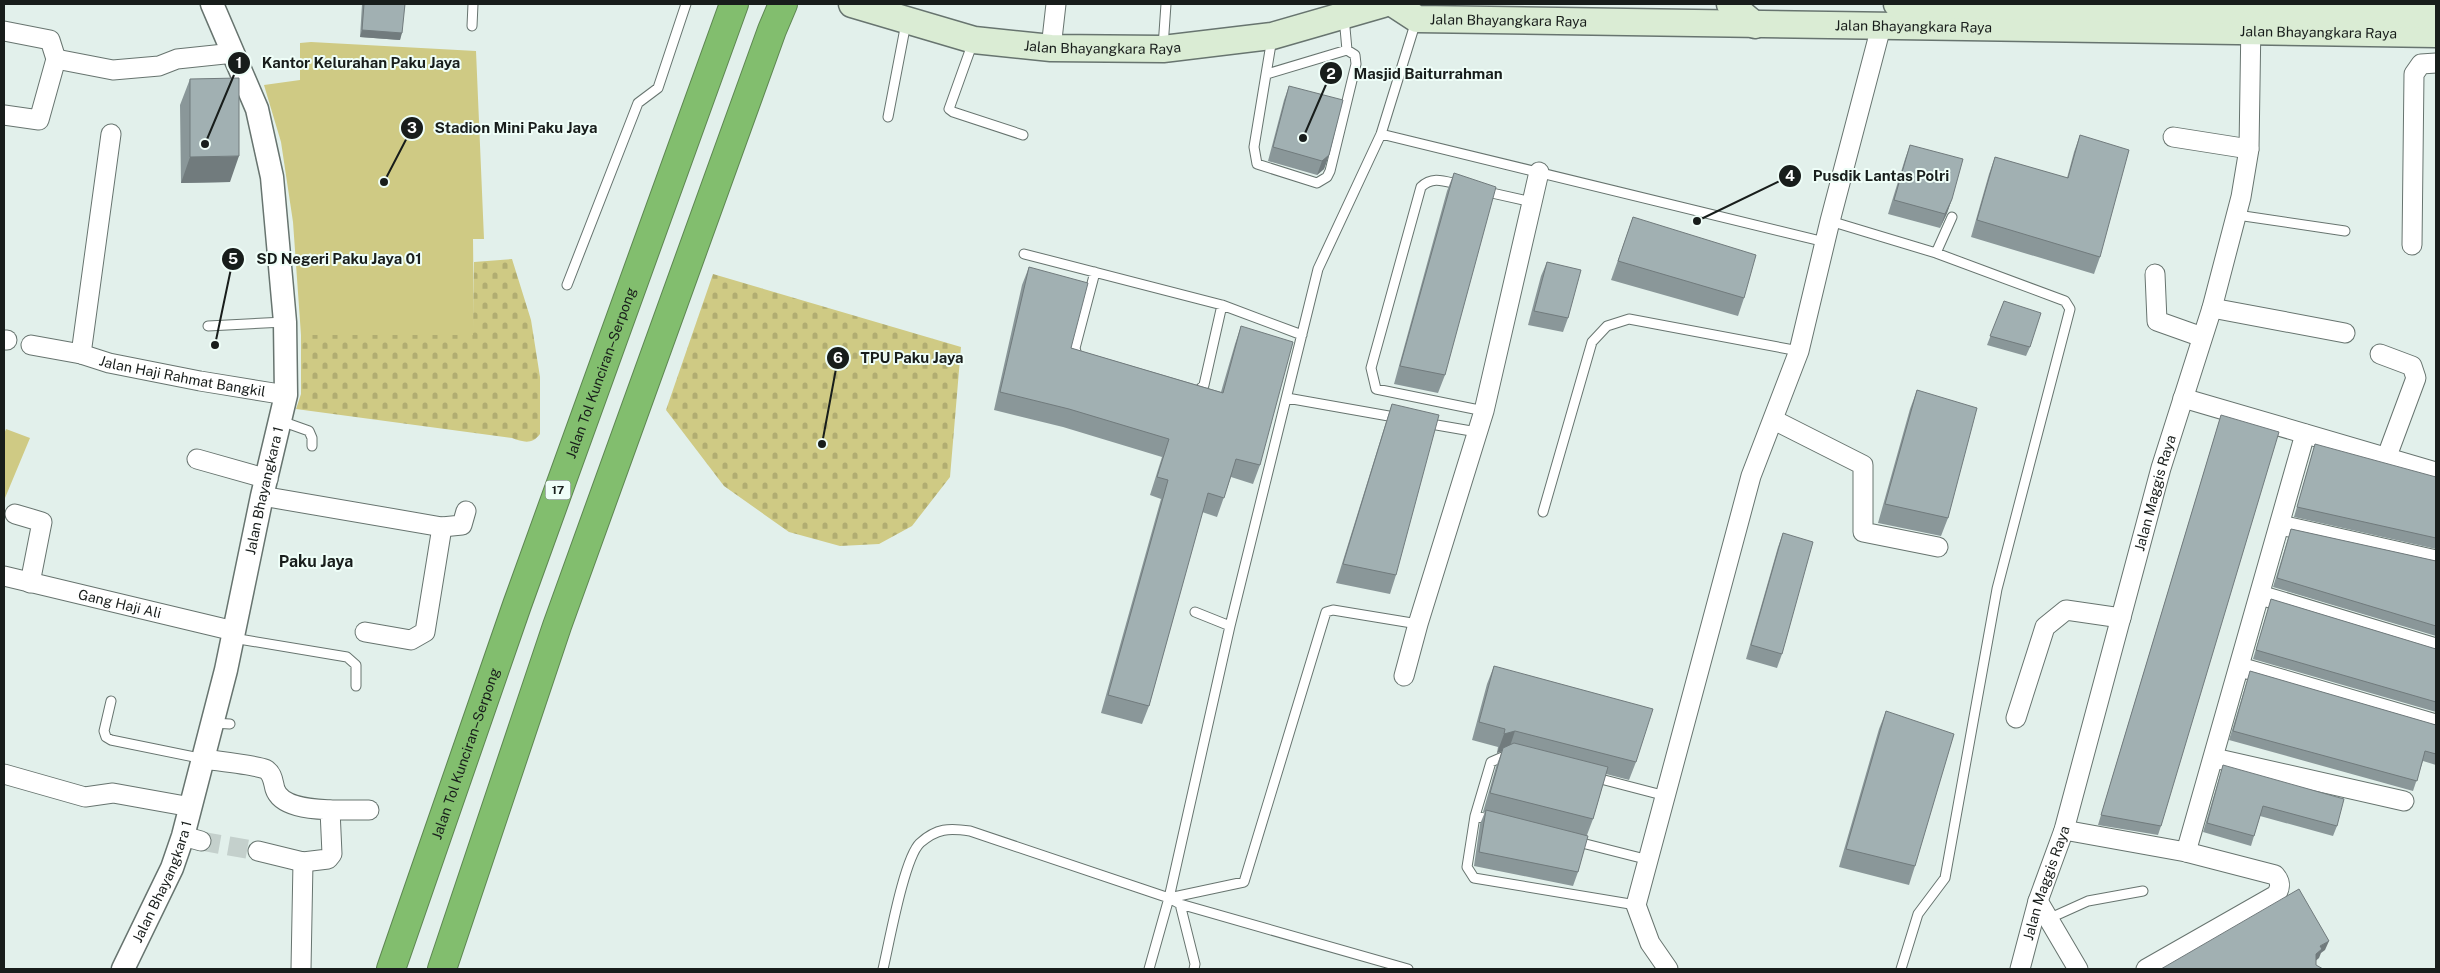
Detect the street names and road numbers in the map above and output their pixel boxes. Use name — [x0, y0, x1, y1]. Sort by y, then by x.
street label: Jalan Bhayangkara Raya — [1430, 11, 1587, 30]
street label: Jalan Bhayangkara Raya — [1835, 17, 1992, 35]
street label: Jalan Bhayangkara Raya — [2240, 23, 2397, 41]
street label: Jalan Bhayangkara Raya — [1023, 37, 1182, 57]
street label: Jalan Tol Kunciran–Serpong — [563, 285, 639, 460]
street label: Jalan Haji Rahmat Bangkil — [97, 352, 267, 400]
street label: Jalan Bhayangkara 1 — [242, 425, 286, 556]
street label: Jalan Maggis Raya — [2131, 433, 2179, 553]
road number: 17 — [546, 480, 570, 500]
street label: Gang Haji Ali — [77, 586, 163, 621]
street label: Jalan Tol Kunciran–Serpong — [428, 665, 503, 841]
street label: Jalan Bhayangkara 1 — [129, 819, 195, 945]
street label: Jalan Maggis Raya — [2020, 824, 2073, 942]

